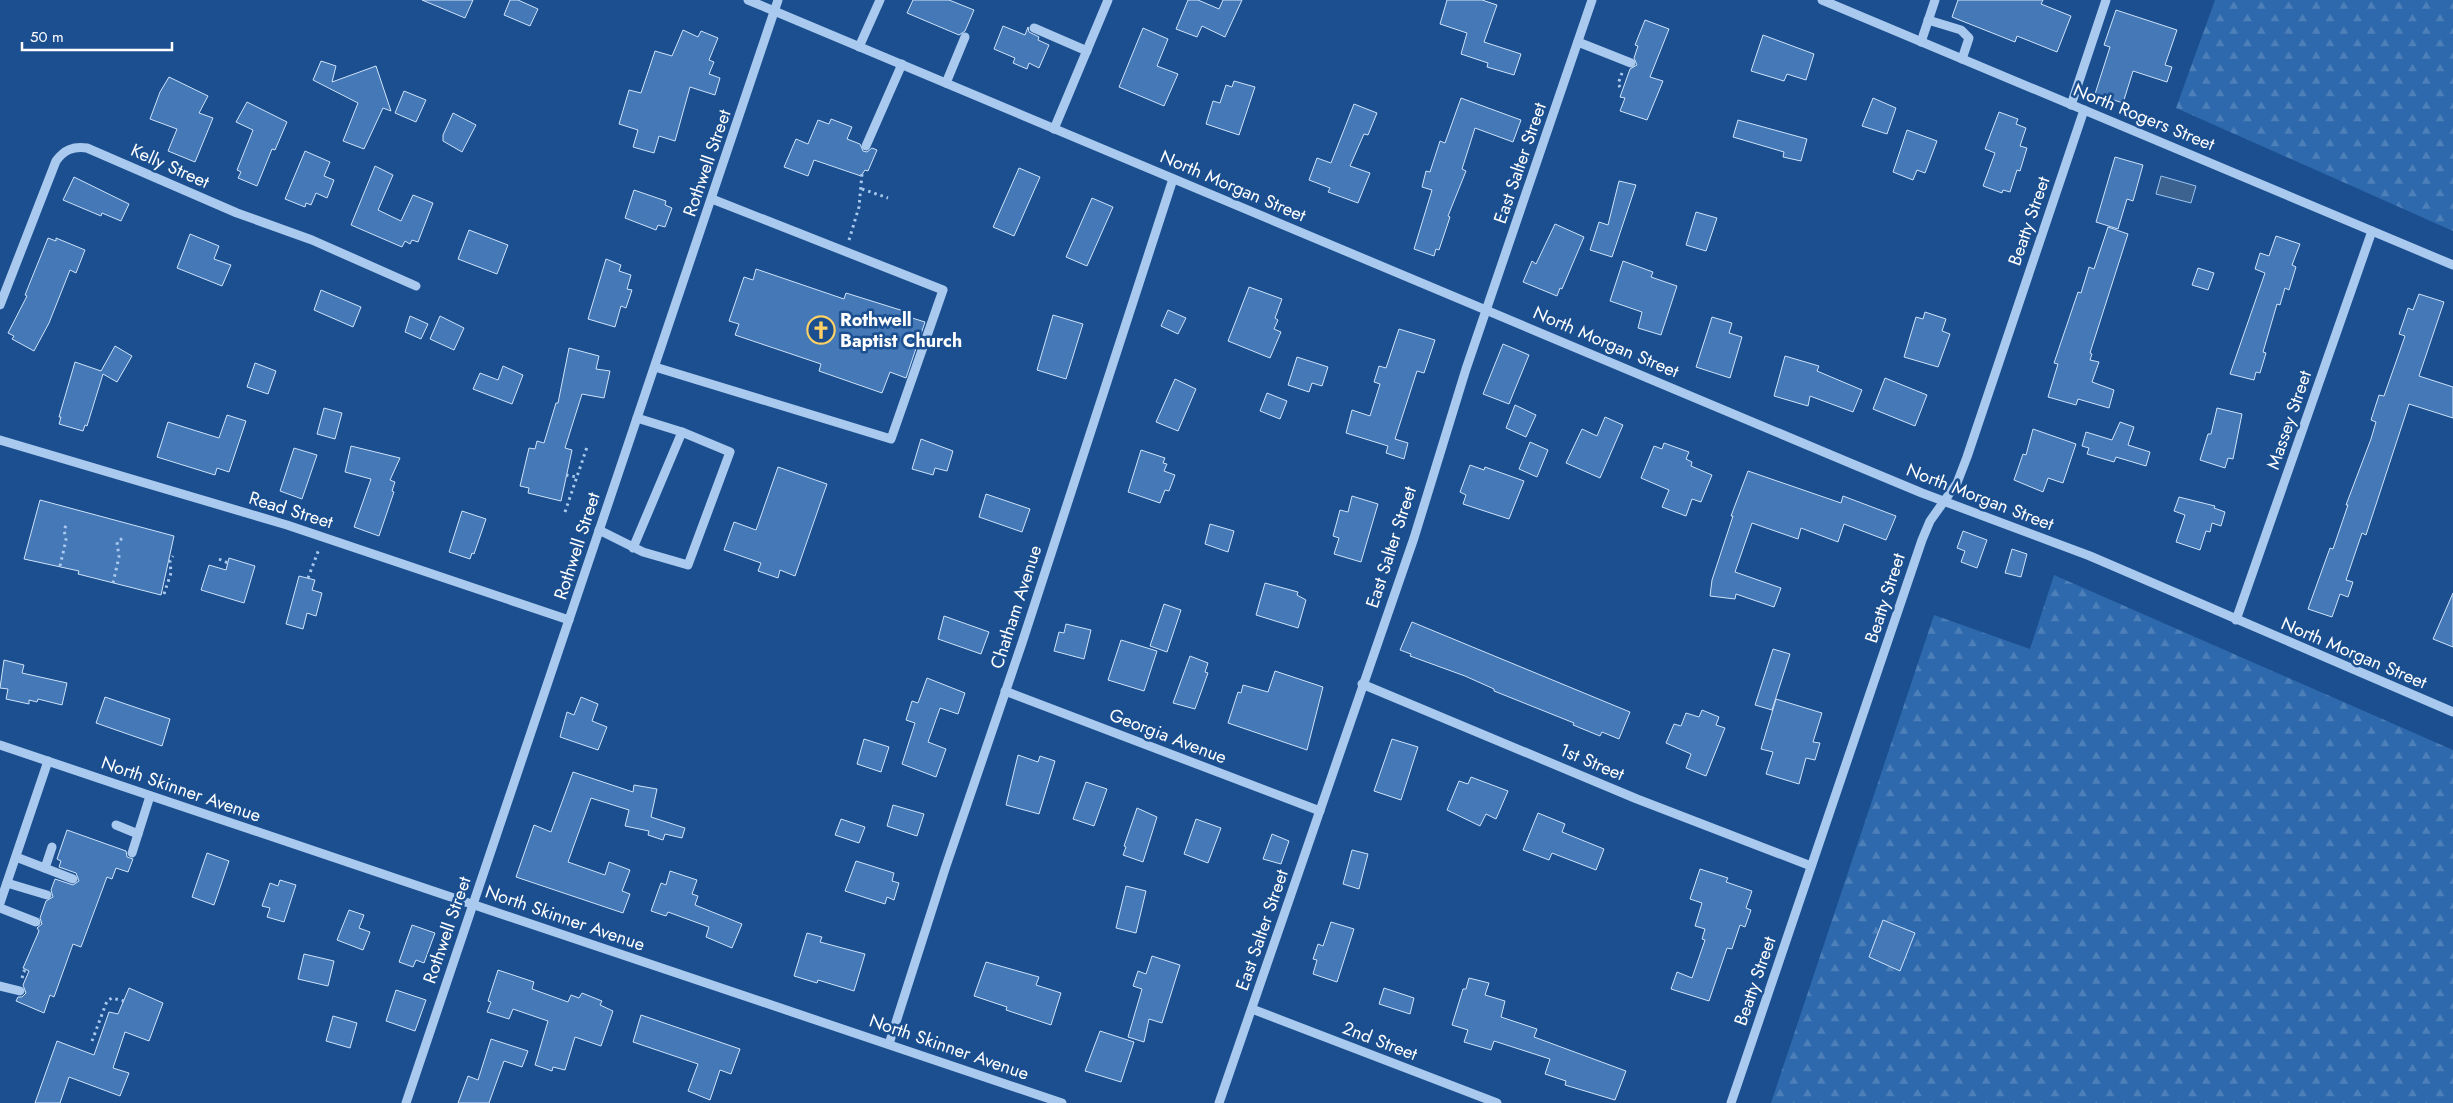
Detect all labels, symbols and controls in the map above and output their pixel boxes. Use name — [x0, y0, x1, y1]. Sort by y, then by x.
scale bar — [22, 20, 172, 52]
text: 50 m — [30, 26, 64, 48]
street label: North Rogers Street — [2069, 77, 2219, 157]
street label: East Salter Street — [1487, 98, 1553, 227]
street label: Rothwell Street — [677, 105, 738, 220]
street label: Kelly Street — [127, 137, 214, 195]
street label: North Morgan Street — [1156, 144, 1311, 229]
street label: Beatty Street — [2002, 172, 2057, 269]
street label: North Morgan Street — [1529, 300, 1684, 385]
place label: Rothwell Baptist Church — [840, 307, 962, 354]
church icon: Rothwell Baptist Church — [806, 315, 836, 345]
street label: Massey Street — [2260, 366, 2318, 473]
street label: North Morgan Street — [1902, 457, 2058, 537]
street label: East Salter Street — [1359, 482, 1423, 611]
street label: Read Street — [246, 485, 337, 535]
street label: Rothwell Street — [547, 488, 607, 603]
street label: Chatham Avenue — [984, 542, 1048, 672]
street label: Beatty Street — [1858, 549, 1912, 646]
street label: North Morgan Street — [2277, 611, 2432, 696]
street label: Georgia Avenue — [1105, 702, 1231, 770]
street label: 1st Street — [1556, 737, 1629, 788]
street label: North Skinner Avenue — [98, 749, 264, 829]
street label: East Salter Street — [1229, 865, 1295, 994]
street label: Rothwell Street — [417, 872, 478, 987]
street label: North Skinner Avenue — [482, 878, 648, 958]
street label: Beatty Street — [1728, 932, 1783, 1029]
street label: North Skinner Avenue — [866, 1007, 1032, 1087]
street label: 2nd Street — [1339, 1015, 1422, 1067]

